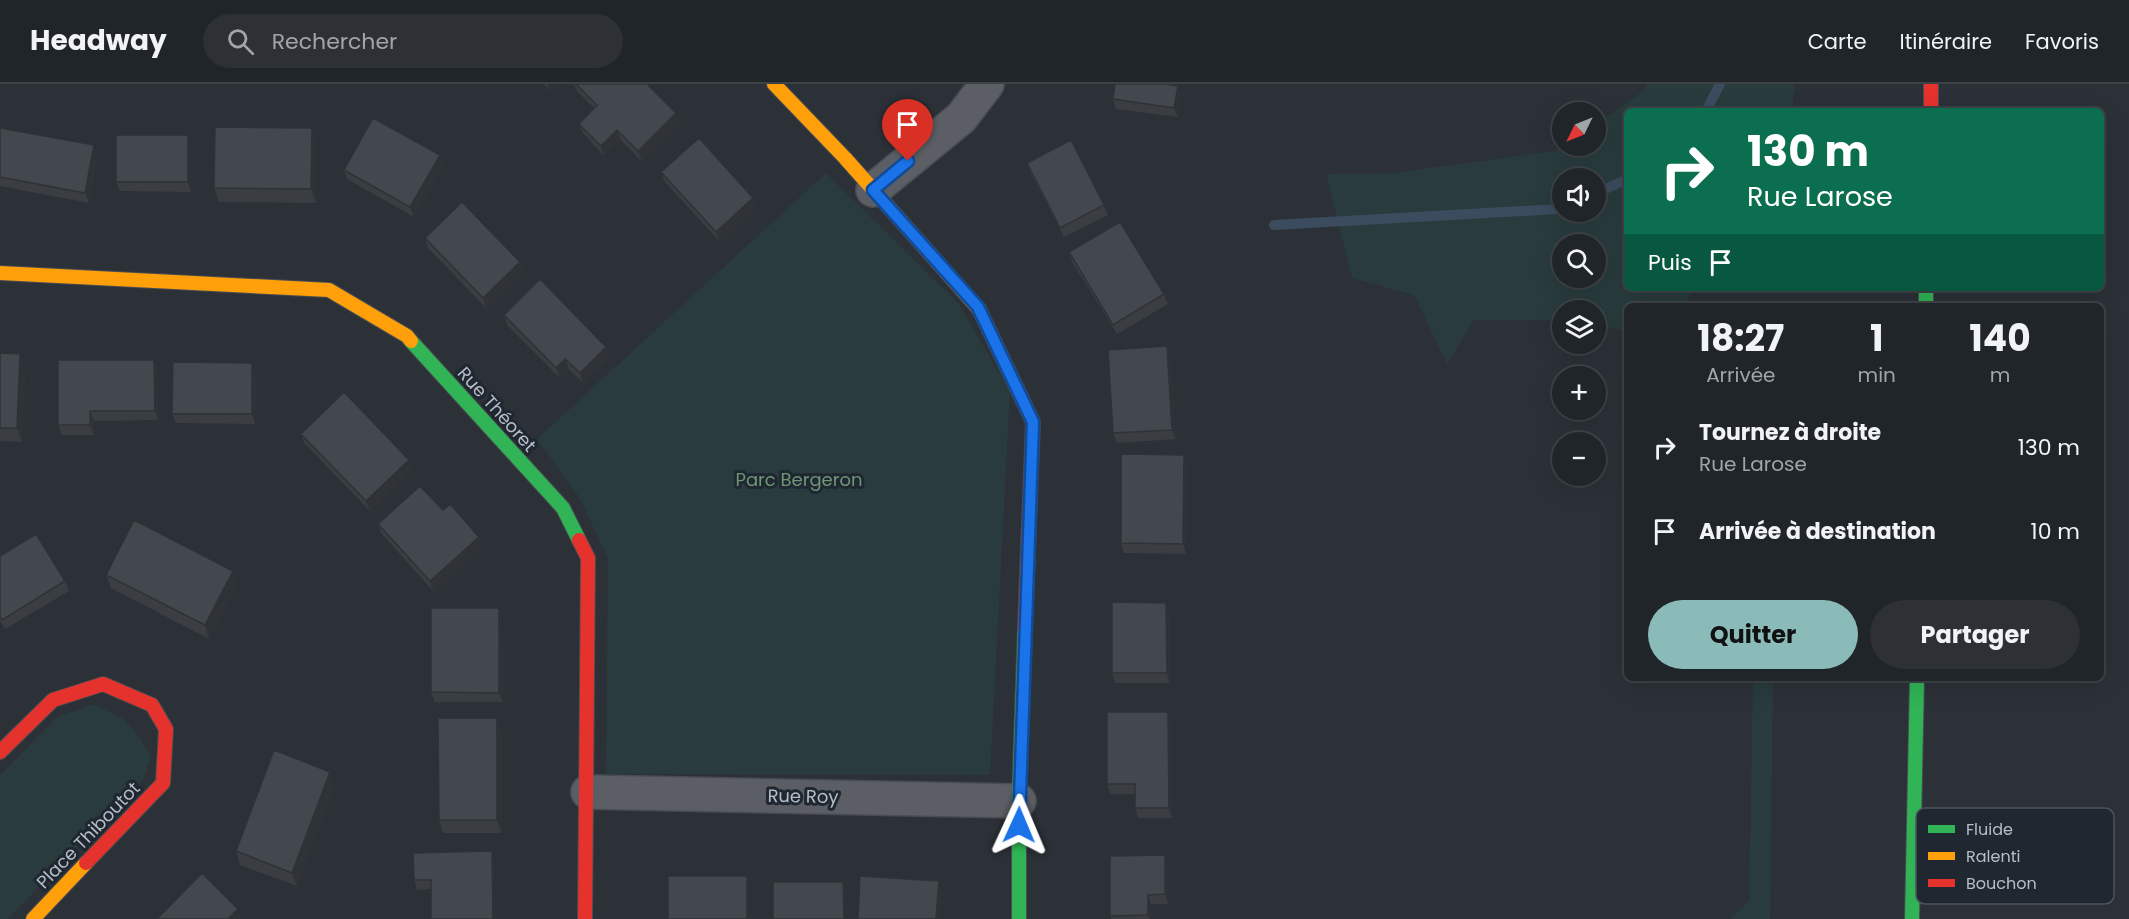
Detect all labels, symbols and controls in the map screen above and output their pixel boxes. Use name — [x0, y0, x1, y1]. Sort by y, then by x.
search box — [203, 14, 623, 68]
text: Headway — [30, 21, 167, 60]
icon: search — [224, 25, 257, 58]
text: Rechercher — [272, 26, 397, 57]
text: Carte — [1808, 27, 1867, 56]
text: Itinéraire — [1900, 27, 1992, 56]
text: Favoris — [2025, 27, 2099, 56]
pin — [882, 99, 933, 161]
north arrow — [1552, 102, 1606, 156]
map controls — [1552, 102, 1606, 486]
icon: arrive — [891, 108, 924, 141]
text: 130 m — [1747, 122, 1869, 181]
icon: right — [1648, 132, 1726, 210]
button: sound — [1552, 168, 1606, 222]
text: Rue Larose — [1747, 178, 1893, 215]
button: search — [1552, 234, 1606, 288]
icon: arrive — [1704, 246, 1737, 279]
text: Puis — [1648, 247, 1692, 278]
button: layers — [1552, 300, 1606, 354]
text: 18:27 — [1697, 313, 1784, 364]
text: 1 — [1870, 313, 1884, 364]
text: 140 — [1969, 313, 2031, 364]
street label: Rue Théoret — [452, 361, 542, 457]
text: Arrivée — [1706, 361, 1775, 389]
text: min — [1858, 361, 1896, 389]
text: m — [1990, 361, 2010, 389]
button: + — [1552, 366, 1606, 420]
text: Tournez à droite — [1699, 417, 1881, 448]
icon: right — [1648, 431, 1681, 464]
button: − — [1552, 432, 1606, 486]
text: 130 m — [2018, 432, 2080, 463]
text: Rue Larose — [1699, 450, 1807, 478]
park label: Parc Bergeron — [735, 467, 863, 492]
icon: arrive — [1648, 515, 1681, 548]
text: Arrivée à destination — [1699, 516, 1936, 547]
text: 10 m — [2031, 516, 2080, 547]
button: Quitter — [1648, 600, 1858, 669]
button: Partager — [1870, 600, 2080, 669]
street label: Place Thiboutot — [31, 776, 145, 894]
street label: Rue Roy — [767, 783, 839, 809]
position arrow — [987, 793, 1051, 857]
legend — [1916, 808, 2114, 904]
text: Fluide — [1966, 818, 2013, 841]
text: Ralenti — [1966, 845, 2020, 868]
text: Bouchon — [1966, 872, 2037, 895]

